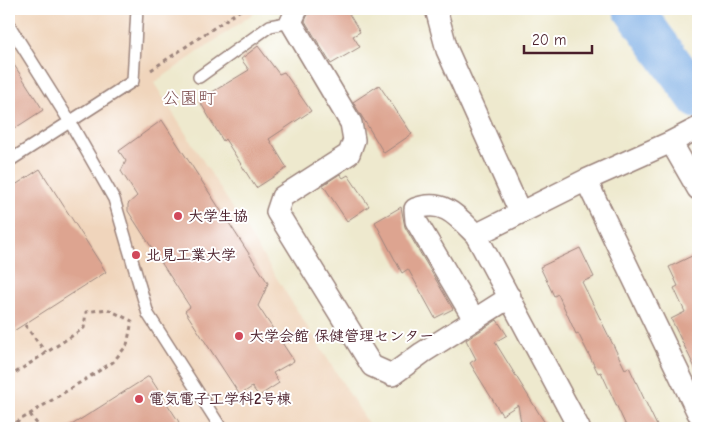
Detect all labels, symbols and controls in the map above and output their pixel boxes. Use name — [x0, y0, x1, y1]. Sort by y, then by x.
scale bar — [524, 22, 592, 54]
text: 20 m — [532, 31, 566, 49]
district label: 公園町 — [162, 88, 216, 109]
place label: 大学生協 — [188, 207, 248, 225]
marker: 大学生協 — [172, 210, 184, 222]
place label: 北見工業大学 — [146, 246, 236, 264]
marker: 北見工業大学 — [130, 249, 142, 261]
place label: 大学会館 保健管理センター — [249, 327, 434, 345]
marker: 大学会館 保健管理センター — [233, 330, 245, 342]
place label: 電気電子工学科2号棟 — [149, 390, 291, 408]
marker: 電気電子工学科2号棟 — [133, 393, 145, 405]

